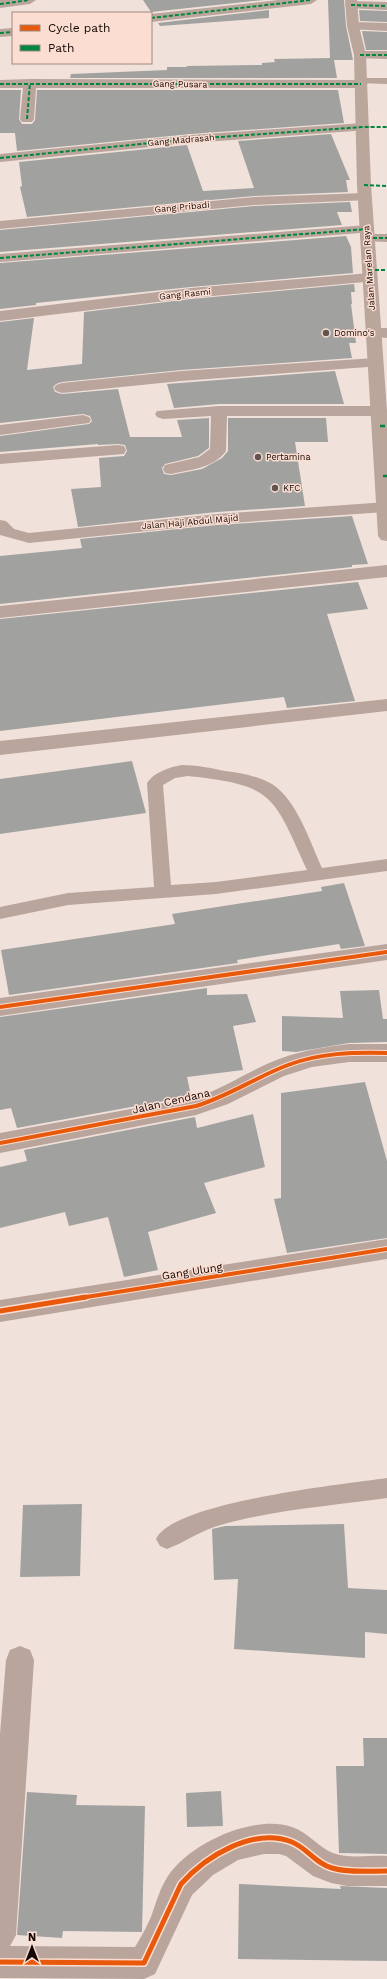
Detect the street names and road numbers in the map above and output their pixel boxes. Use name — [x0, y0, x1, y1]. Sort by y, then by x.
street label: Gang Pusara — [153, 79, 207, 89]
street label: Gang Madrasah — [147, 132, 215, 148]
street label: Gang Pribadi — [154, 200, 210, 214]
street label: Jalan Marelan Raya — [361, 225, 377, 311]
street label: Gang Rasmi — [159, 286, 211, 302]
street label: Jalan Haji Abdul Majid — [141, 513, 239, 531]
street label: Jalan Cendana — [131, 1086, 211, 1117]
street label: Gang Ulung — [161, 1260, 223, 1283]

